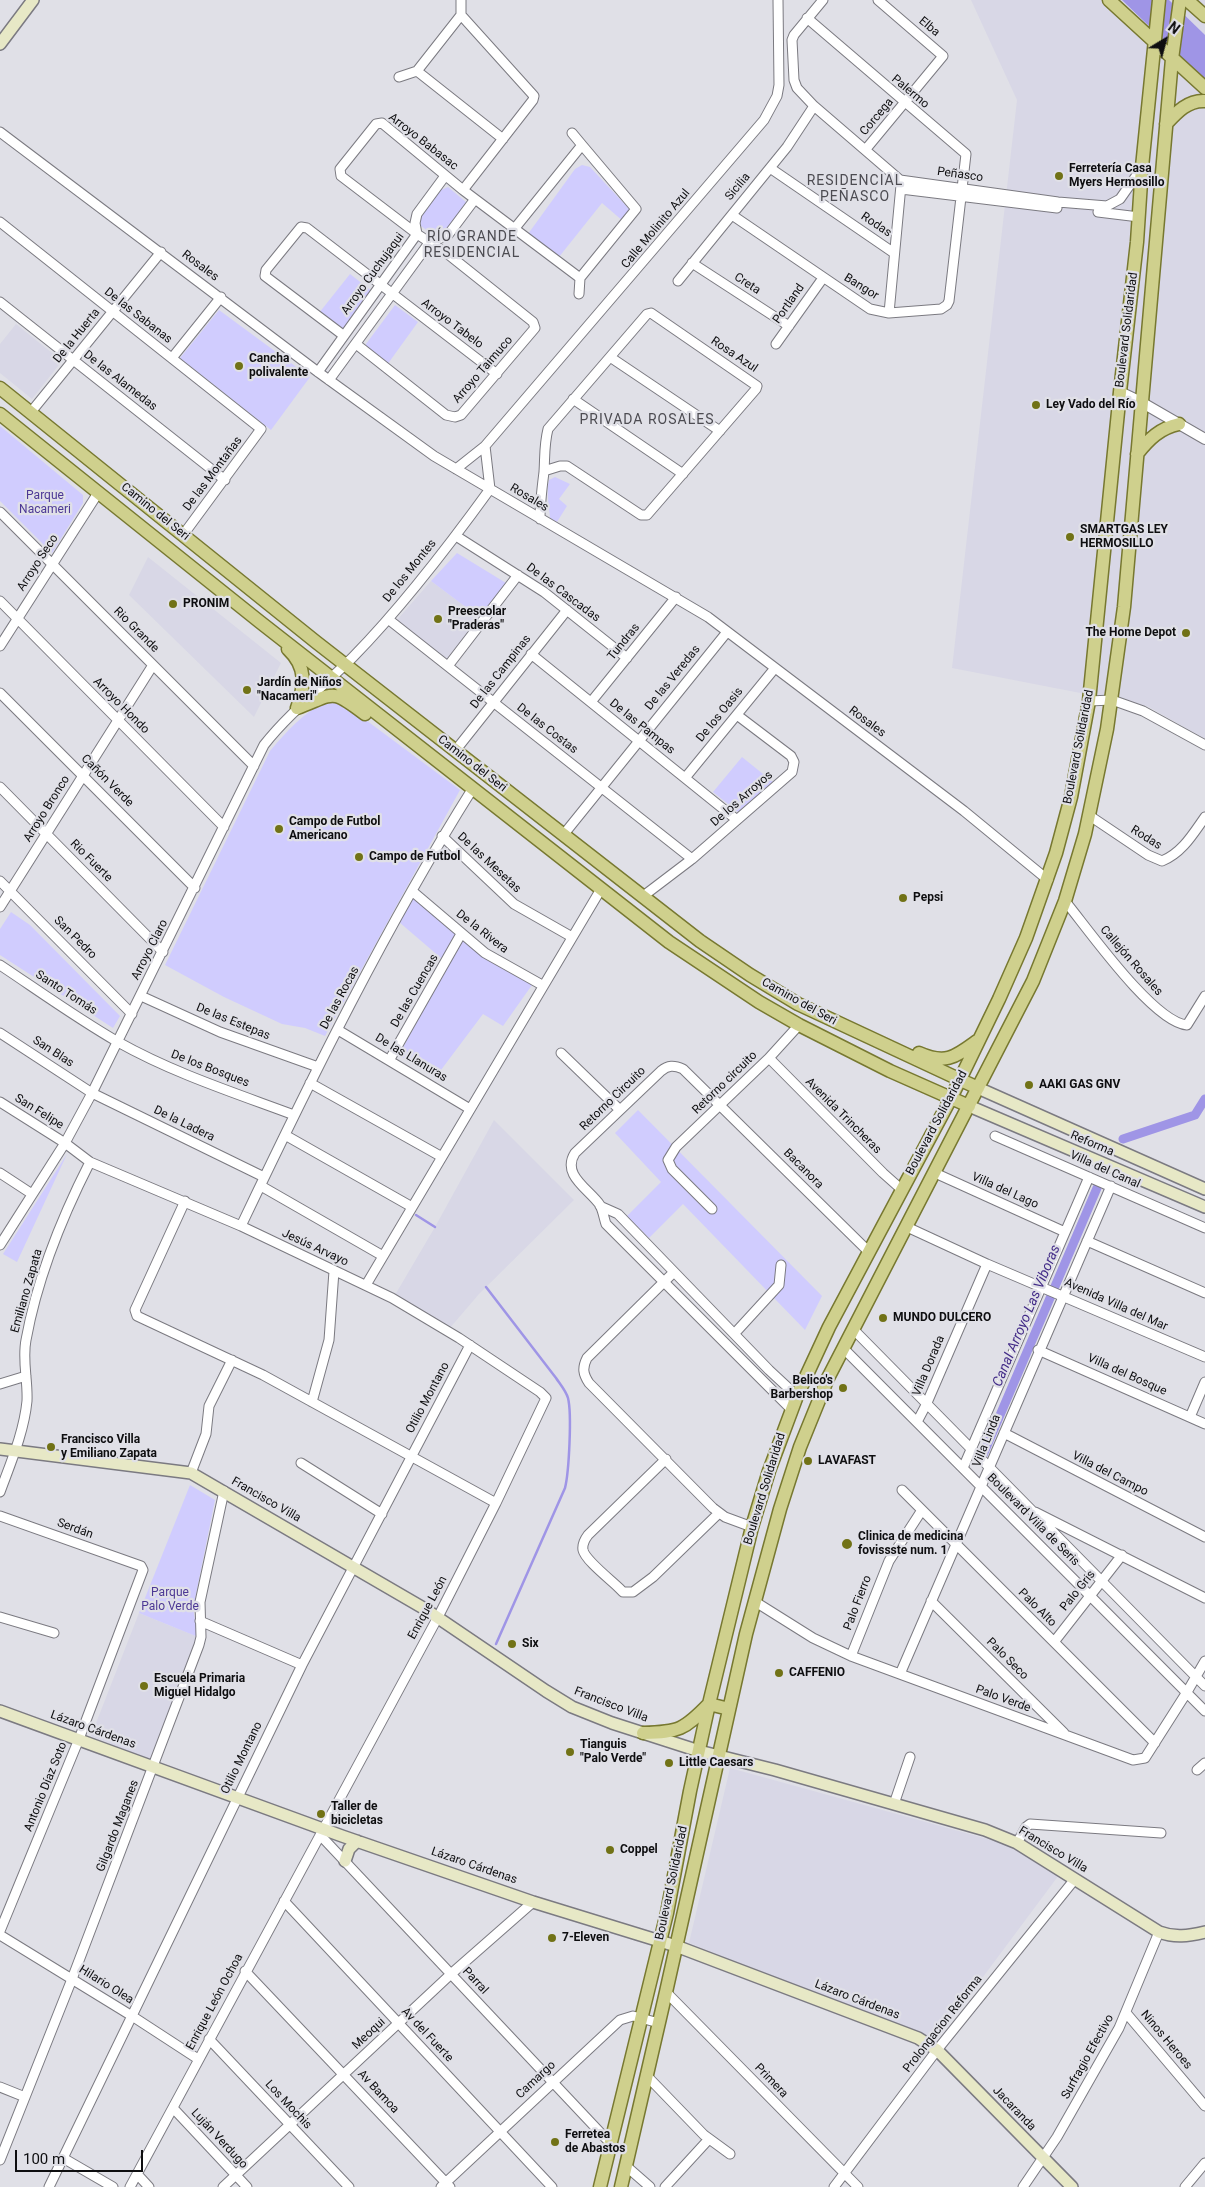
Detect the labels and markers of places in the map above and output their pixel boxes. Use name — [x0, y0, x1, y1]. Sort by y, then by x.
place label: Ferretería Casa Myers Hermosillo — [1069, 162, 1164, 190]
marker: Ferretería Casa Myers Hermosillo — [1053, 170, 1065, 182]
place label: Cancha polivalente — [249, 352, 308, 380]
marker: Cancha polivalente — [233, 360, 245, 372]
place label: Ley Vado del Río — [1046, 398, 1136, 412]
marker: Ley Vado del Río — [1030, 399, 1042, 411]
place label: SMARTGAS LEY HERMOSILLO — [1080, 523, 1168, 551]
marker: SMARTGAS LEY HERMOSILLO — [1064, 531, 1076, 543]
place label: PRONIM — [183, 597, 229, 611]
marker: PRONIM — [167, 598, 179, 610]
place label: Preescolar "Praderas" — [448, 605, 506, 633]
marker: Preescolar "Praderas" — [432, 613, 444, 625]
place label: The Home Depot — [1085, 626, 1176, 640]
marker: The Home Depot — [1180, 627, 1192, 639]
place label: Jardín de Niños "Nacameri" — [257, 676, 342, 704]
marker: Jardín de Niños "Nacameri" — [241, 684, 253, 696]
place label: Campo de Futbol Americano — [289, 815, 380, 843]
marker: Campo de Futbol Americano — [273, 823, 285, 835]
place label: Campo de Futbol — [369, 850, 460, 864]
marker: Campo de Futbol — [353, 851, 365, 863]
place label: Pepsi — [913, 891, 943, 905]
marker: Pepsi — [897, 892, 909, 904]
place label: AAKI GAS GNV — [1039, 1078, 1120, 1092]
marker: AAKI GAS GNV — [1023, 1079, 1035, 1091]
place label: MUNDO DULCERO — [893, 1311, 991, 1325]
marker: MUNDO DULCERO — [877, 1312, 889, 1324]
place label: Belico's Barbershop — [770, 1374, 833, 1402]
marker: Belico's Barbershop — [837, 1382, 849, 1394]
place label: Francisco Villa y Emiliano Zapata — [61, 1433, 157, 1461]
marker: Francisco Villa y Emiliano Zapata — [45, 1441, 57, 1453]
place label: LAVAFAST — [818, 1454, 876, 1468]
marker: LAVAFAST — [802, 1455, 814, 1467]
place label: Clinica de medicina fovissste num. 1 — [858, 1530, 963, 1558]
marker: Clinica de medicina fovissste num. 1 — [840, 1537, 854, 1551]
place label: Six — [522, 1637, 539, 1651]
marker: Six — [506, 1638, 518, 1650]
place label: CAFFENIO — [789, 1666, 845, 1680]
marker: CAFFENIO — [773, 1667, 785, 1679]
place label: Escuela Primaria Miguel Hidalgo — [154, 1672, 245, 1700]
marker: Escuela Primaria Miguel Hidalgo — [138, 1680, 150, 1692]
place label: Tianguis "Palo Verde" — [580, 1738, 646, 1766]
marker: Tianguis "Palo Verde" — [564, 1746, 576, 1758]
place label: Little Caesars — [679, 1756, 753, 1770]
marker: Little Caesars — [663, 1757, 675, 1769]
place label: Taller de bicicletas — [331, 1800, 383, 1828]
marker: Taller de bicicletas — [315, 1808, 327, 1820]
place label: Coppel — [620, 1843, 658, 1857]
marker: Coppel — [604, 1844, 616, 1856]
place label: 7-Eleven — [562, 1931, 609, 1945]
marker: 7-Eleven — [546, 1932, 558, 1944]
place label: Ferretea de Abastos — [565, 2128, 625, 2156]
marker: Ferretea de Abastos — [549, 2136, 561, 2148]

